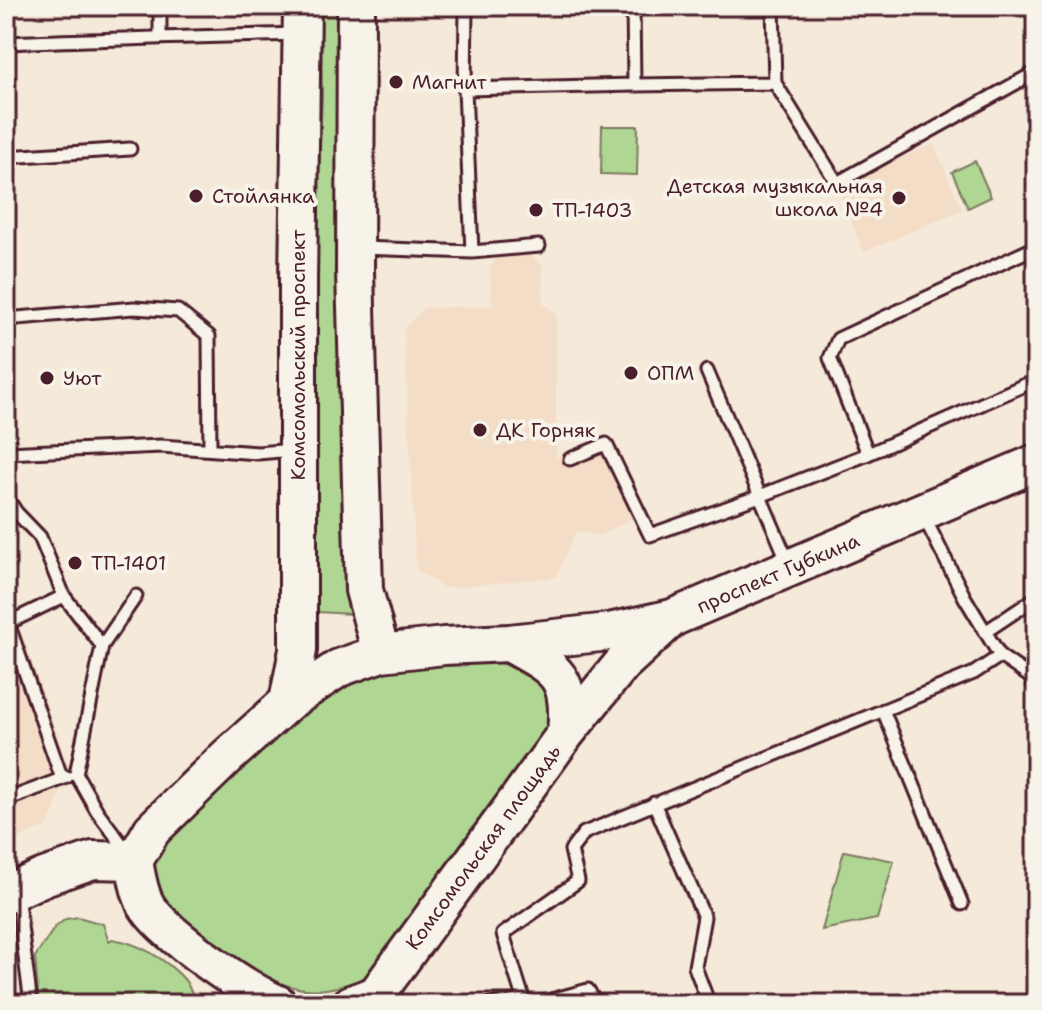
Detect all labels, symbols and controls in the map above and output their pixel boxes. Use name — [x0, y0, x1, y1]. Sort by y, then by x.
place label: Магнит — [412, 69, 487, 95]
marker: Магнит — [387, 73, 405, 91]
place label: Детская музыкальная школа №4 — [667, 173, 883, 222]
place label: Стойлянка — [212, 183, 315, 209]
marker: Стойлянка — [187, 187, 205, 205]
marker: Детская музыкальная школа №4 — [890, 189, 908, 207]
place label: ТП-1403 — [552, 197, 633, 223]
marker: ТП-1403 — [527, 201, 545, 219]
street label: Комсомольский проспект — [285, 229, 311, 480]
place label: ОПМ — [647, 360, 694, 386]
marker: ОПМ — [622, 364, 640, 382]
place label: Уют — [63, 365, 102, 391]
marker: Уют — [38, 369, 56, 387]
place label: ДК Горняк — [496, 417, 596, 443]
marker: ДК Горняк — [471, 421, 489, 439]
street label: проспект Губкина — [693, 527, 864, 619]
place label: ТП-1401 — [91, 550, 166, 576]
marker: ТП-1401 — [66, 554, 84, 572]
street label: Комсомольская площадь — [400, 739, 566, 955]

